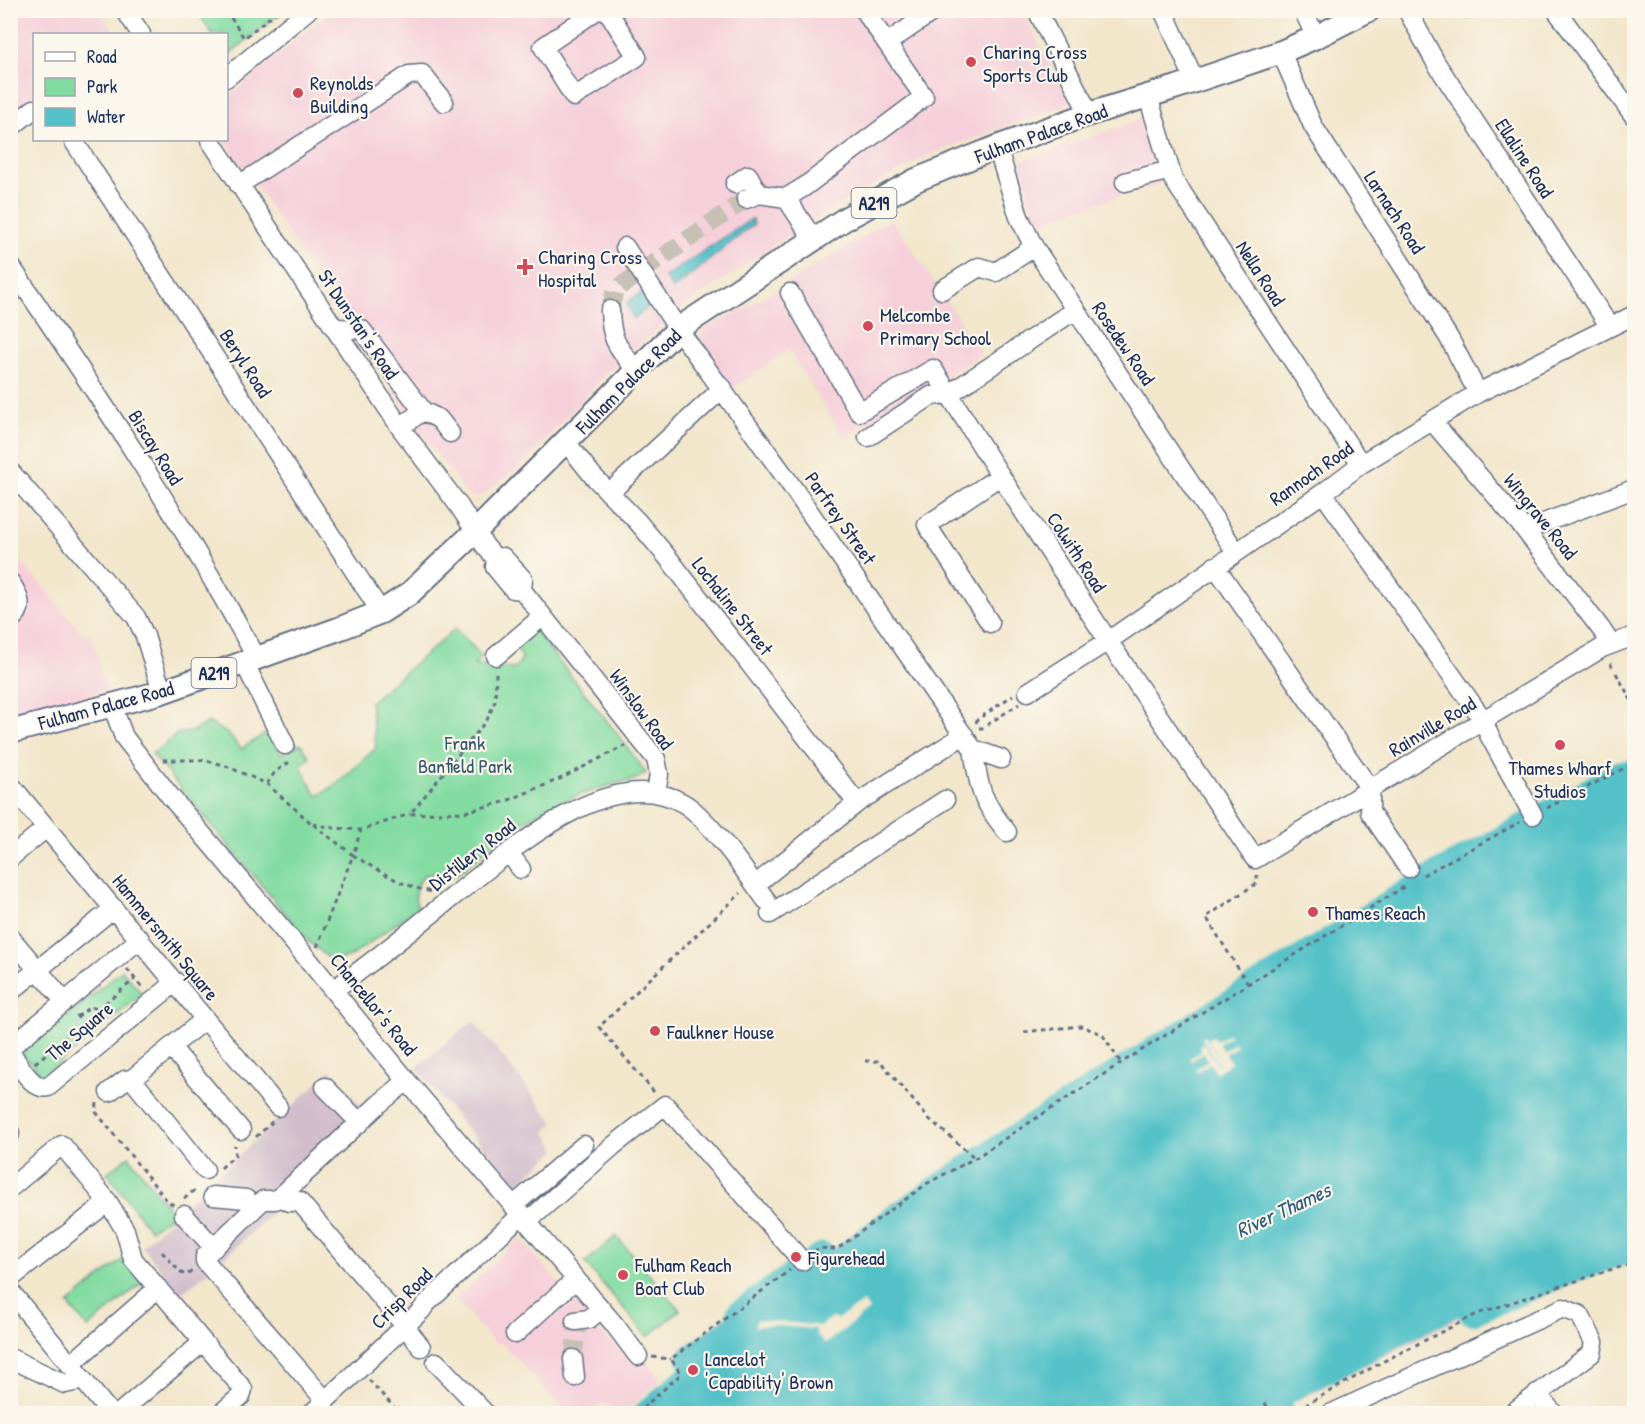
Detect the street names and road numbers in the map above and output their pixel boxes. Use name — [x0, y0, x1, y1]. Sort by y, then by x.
street label: Fulham Palace Road — [970, 96, 1111, 170]
street label: Ellaline Road — [1489, 113, 1561, 203]
street label: Larnach Road — [1358, 165, 1432, 259]
road number: A219 — [852, 188, 896, 218]
street label: Nella Road — [1230, 235, 1292, 311]
street label: St Dunstan's Road — [312, 264, 406, 384]
street label: Rosedew Road — [1086, 296, 1162, 390]
street label: Fulham Palace Road — [569, 322, 687, 440]
street label: Beryl Road — [214, 323, 278, 403]
street label: Biscay Road — [122, 404, 190, 490]
street label: Rannoch Road — [1264, 434, 1358, 512]
street label: Parfrey Street — [799, 466, 884, 571]
street label: Wingrave Road — [1498, 467, 1584, 565]
street label: Colwith Road — [1041, 507, 1113, 598]
street label: Lochaline Street — [686, 551, 780, 661]
road number: A219 — [192, 658, 236, 688]
street label: Winslow Road — [604, 663, 681, 755]
street label: Fulham Palace Road — [34, 674, 177, 736]
street label: Rainville Road — [1384, 689, 1481, 763]
street label: Distillery Road — [423, 811, 521, 896]
street label: Hammersmith Square — [107, 868, 225, 1006]
street label: Chancellor's Road — [324, 947, 424, 1061]
street label: The Square — [40, 995, 118, 1067]
street label: Crisp Road — [364, 1261, 438, 1335]

